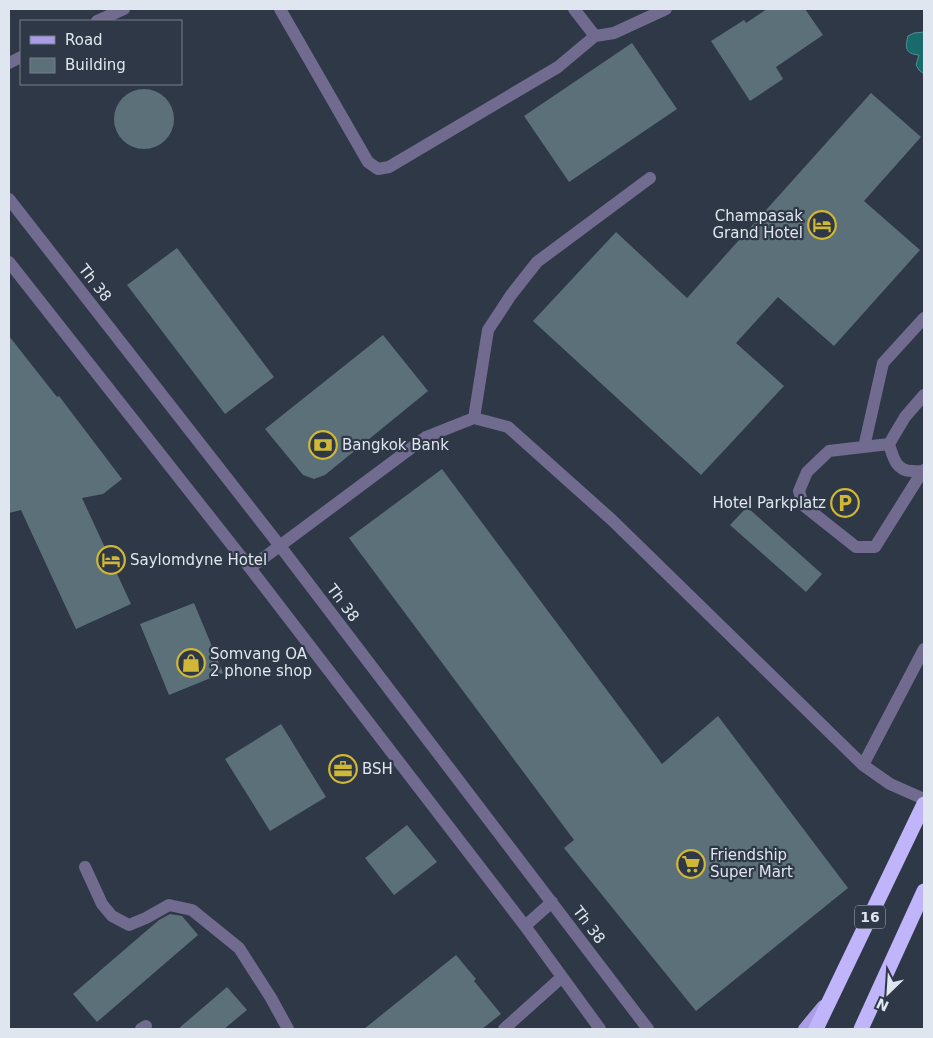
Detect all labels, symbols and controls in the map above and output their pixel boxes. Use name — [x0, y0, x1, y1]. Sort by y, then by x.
legend — [20, 20, 182, 85]
text: Road — [65, 31, 103, 49]
text: Building — [65, 56, 126, 74]
place label: Champasak Grand Hotel — [712, 207, 803, 242]
hotel icon: Champasak Grand Hotel — [807, 210, 837, 240]
street label: Th 38 — [74, 260, 115, 305]
bank icon: Bangkok Bank — [308, 430, 338, 460]
place label: Bangkok Bank — [342, 436, 449, 454]
parking icon: Hotel Parkplatz — [830, 488, 860, 518]
place label: Hotel Parkplatz — [712, 494, 826, 512]
hotel icon: Saylomdyne Hotel — [96, 545, 126, 575]
place label: Saylomdyne Hotel — [130, 551, 267, 569]
street label: Th 38 — [322, 580, 363, 625]
place label: Somvang OA 2 phone shop — [210, 645, 312, 680]
shop icon: Somvang OA 2 phone shop — [176, 648, 206, 678]
office icon: BSH — [328, 754, 358, 784]
place label: BSH — [362, 760, 393, 778]
place label: Friendship Super Mart — [710, 846, 793, 881]
supermarket icon: Friendship Super Mart — [676, 849, 706, 879]
street label: Th 38 — [568, 902, 609, 947]
road number: 16 — [855, 906, 885, 929]
north arrow — [863, 968, 913, 1018]
text: N — [874, 995, 891, 1015]

